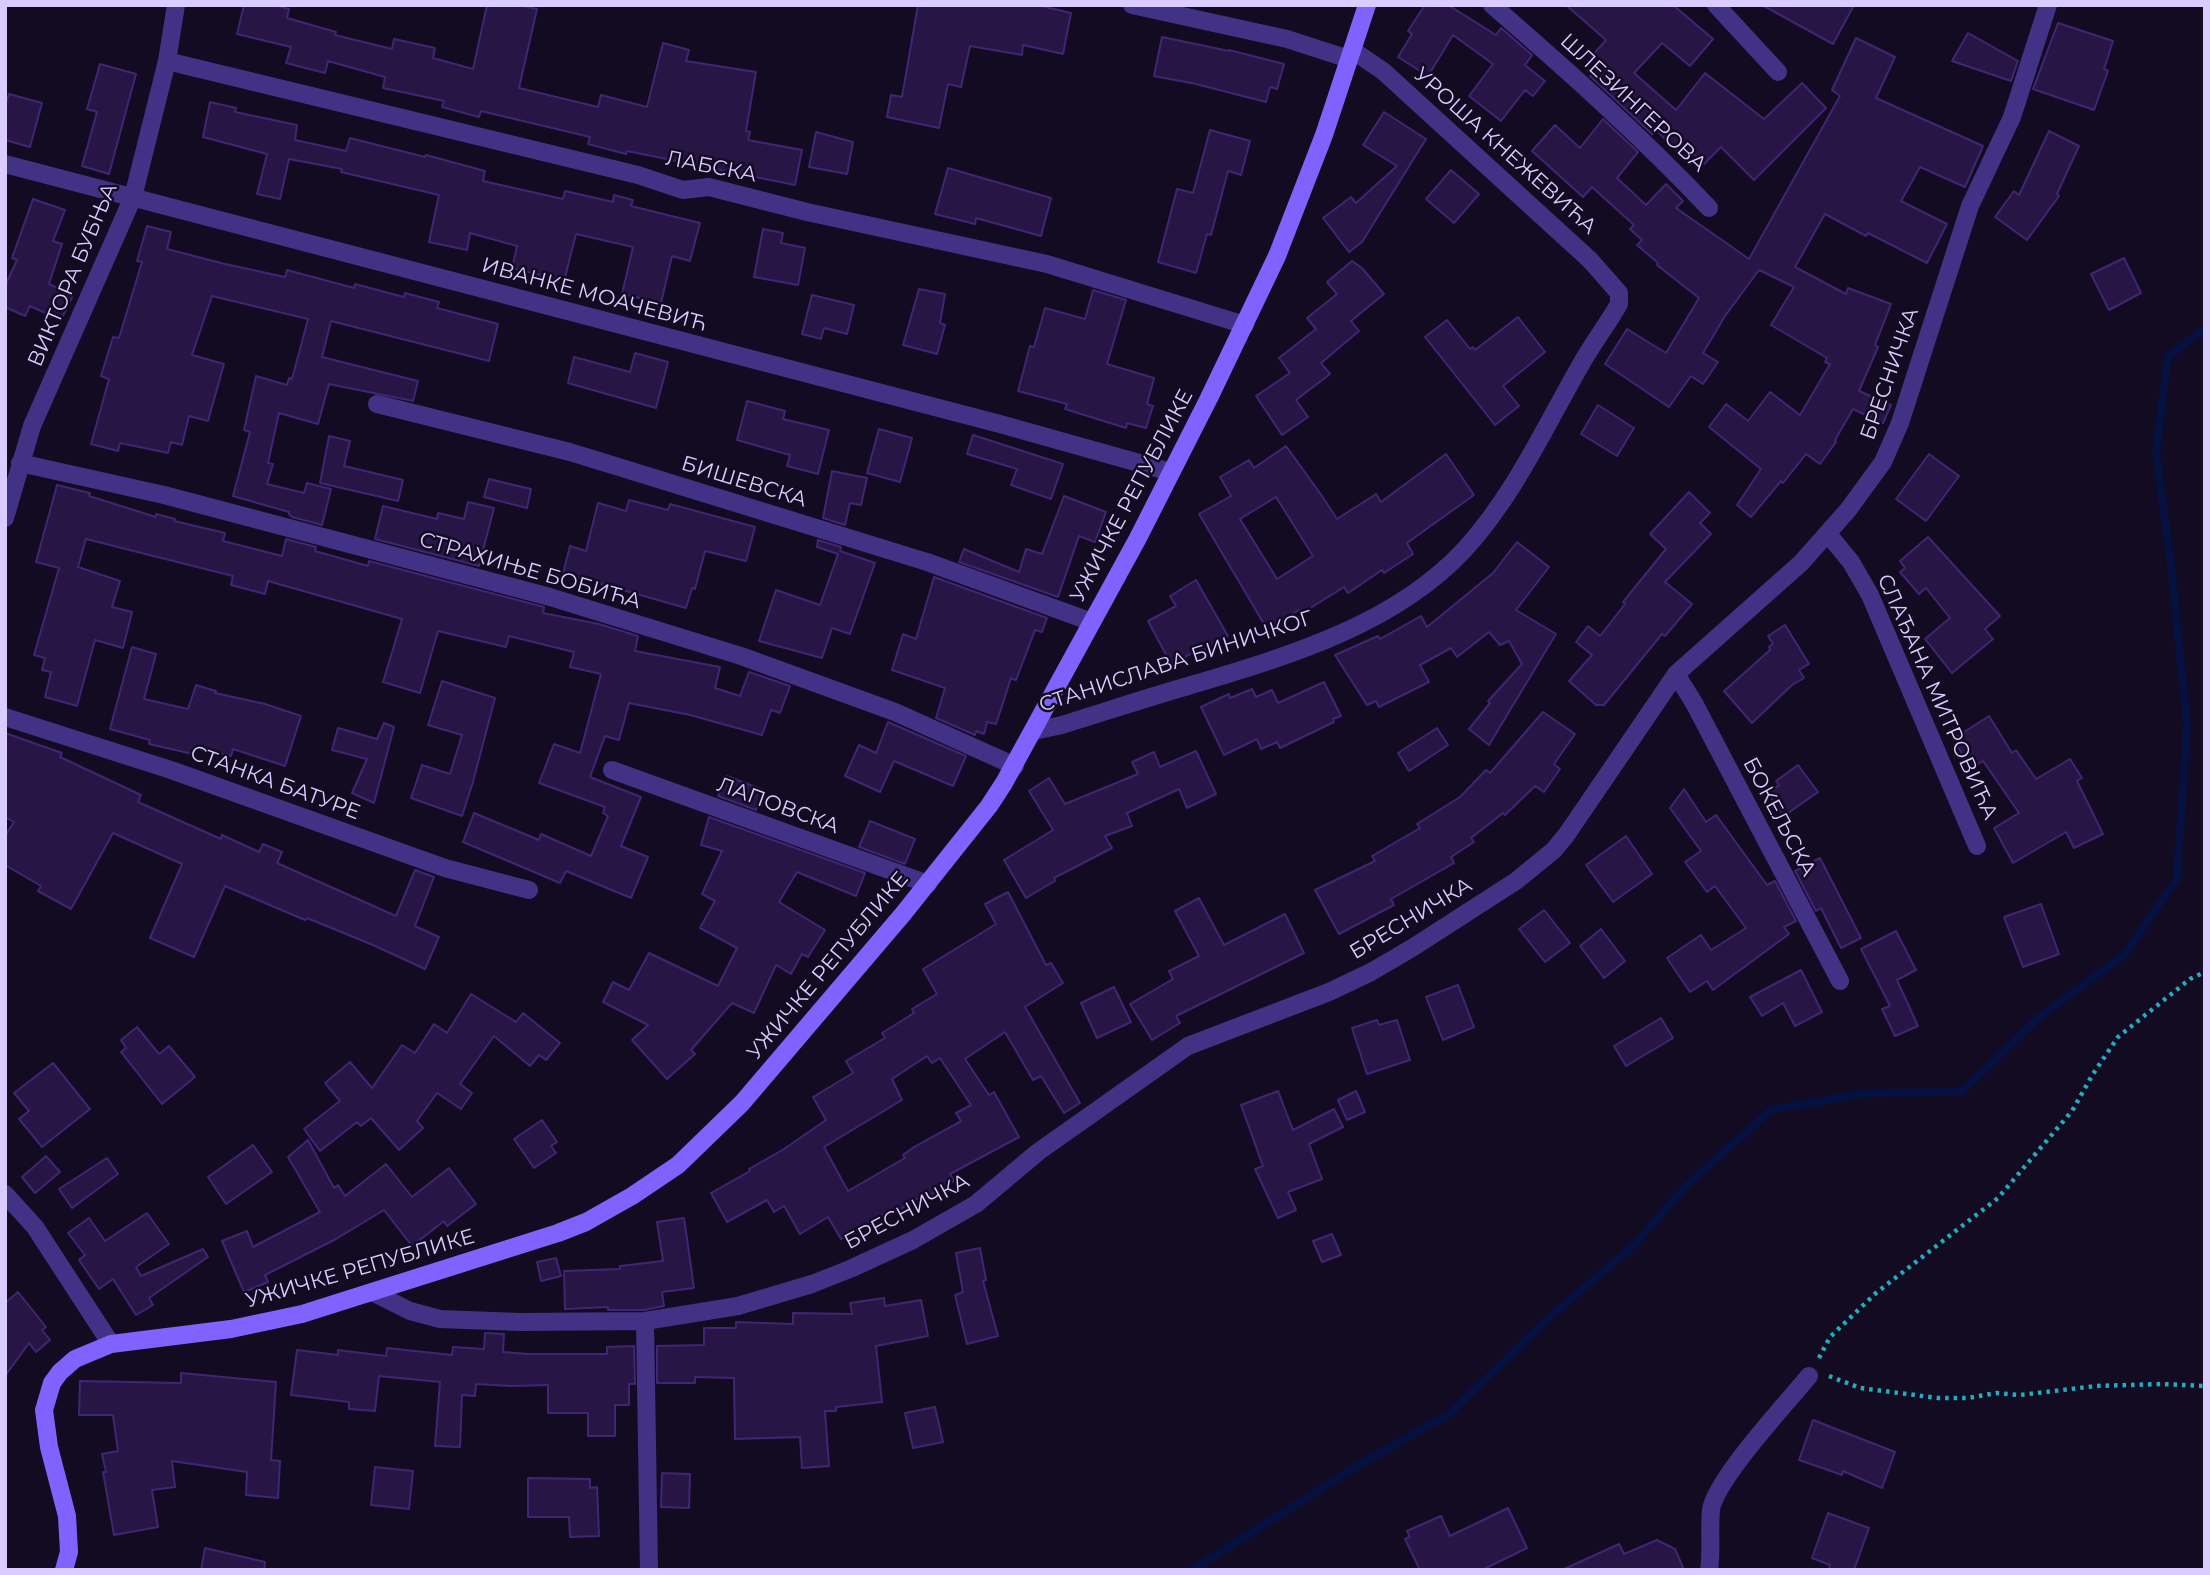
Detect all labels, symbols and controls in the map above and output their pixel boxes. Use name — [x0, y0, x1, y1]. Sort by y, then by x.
street label: ШЛЕЗИНГЕРОВА — [1555, 29, 1711, 177]
street label: УРОША КНЕЖЕВИЋА — [1409, 62, 1601, 240]
street label: ЛАБСКА — [663, 146, 759, 188]
street label: ВИКТОРА БУБЊА — [23, 180, 123, 370]
street label: ИВАНКЕ МОАЧЕВИЋ — [479, 253, 709, 337]
street label: БРЕСНИЧКА — [1856, 305, 1924, 443]
street label: УЖИЧКЕ РЕПУБЛИКЕ — [1065, 386, 1199, 606]
street label: БИШЕВСКА — [678, 451, 810, 513]
street label: СТРАХИЊЕ БОБИЋА — [416, 527, 644, 615]
street label: СЛАЂАНА МИТРОВИЋА — [1871, 570, 2003, 824]
street label: СТАНИСЛАВА БИНИЧКОГ — [1036, 606, 1316, 718]
street label: СТАНКА БАТУРЕ — [187, 741, 363, 825]
street label: БОКЕЉСКА — [1737, 753, 1821, 881]
street label: ЛАПОВСКА — [714, 772, 842, 840]
street label: УЖИЧКЕ РЕПУБЛИКЕ — [742, 867, 914, 1065]
street label: БРЕСНИЧКА — [1345, 873, 1477, 965]
street label: БРЕСНИЧКА — [840, 1168, 974, 1256]
street label: УЖИЧКЕ РЕПУБЛИКЕ — [243, 1224, 477, 1314]

